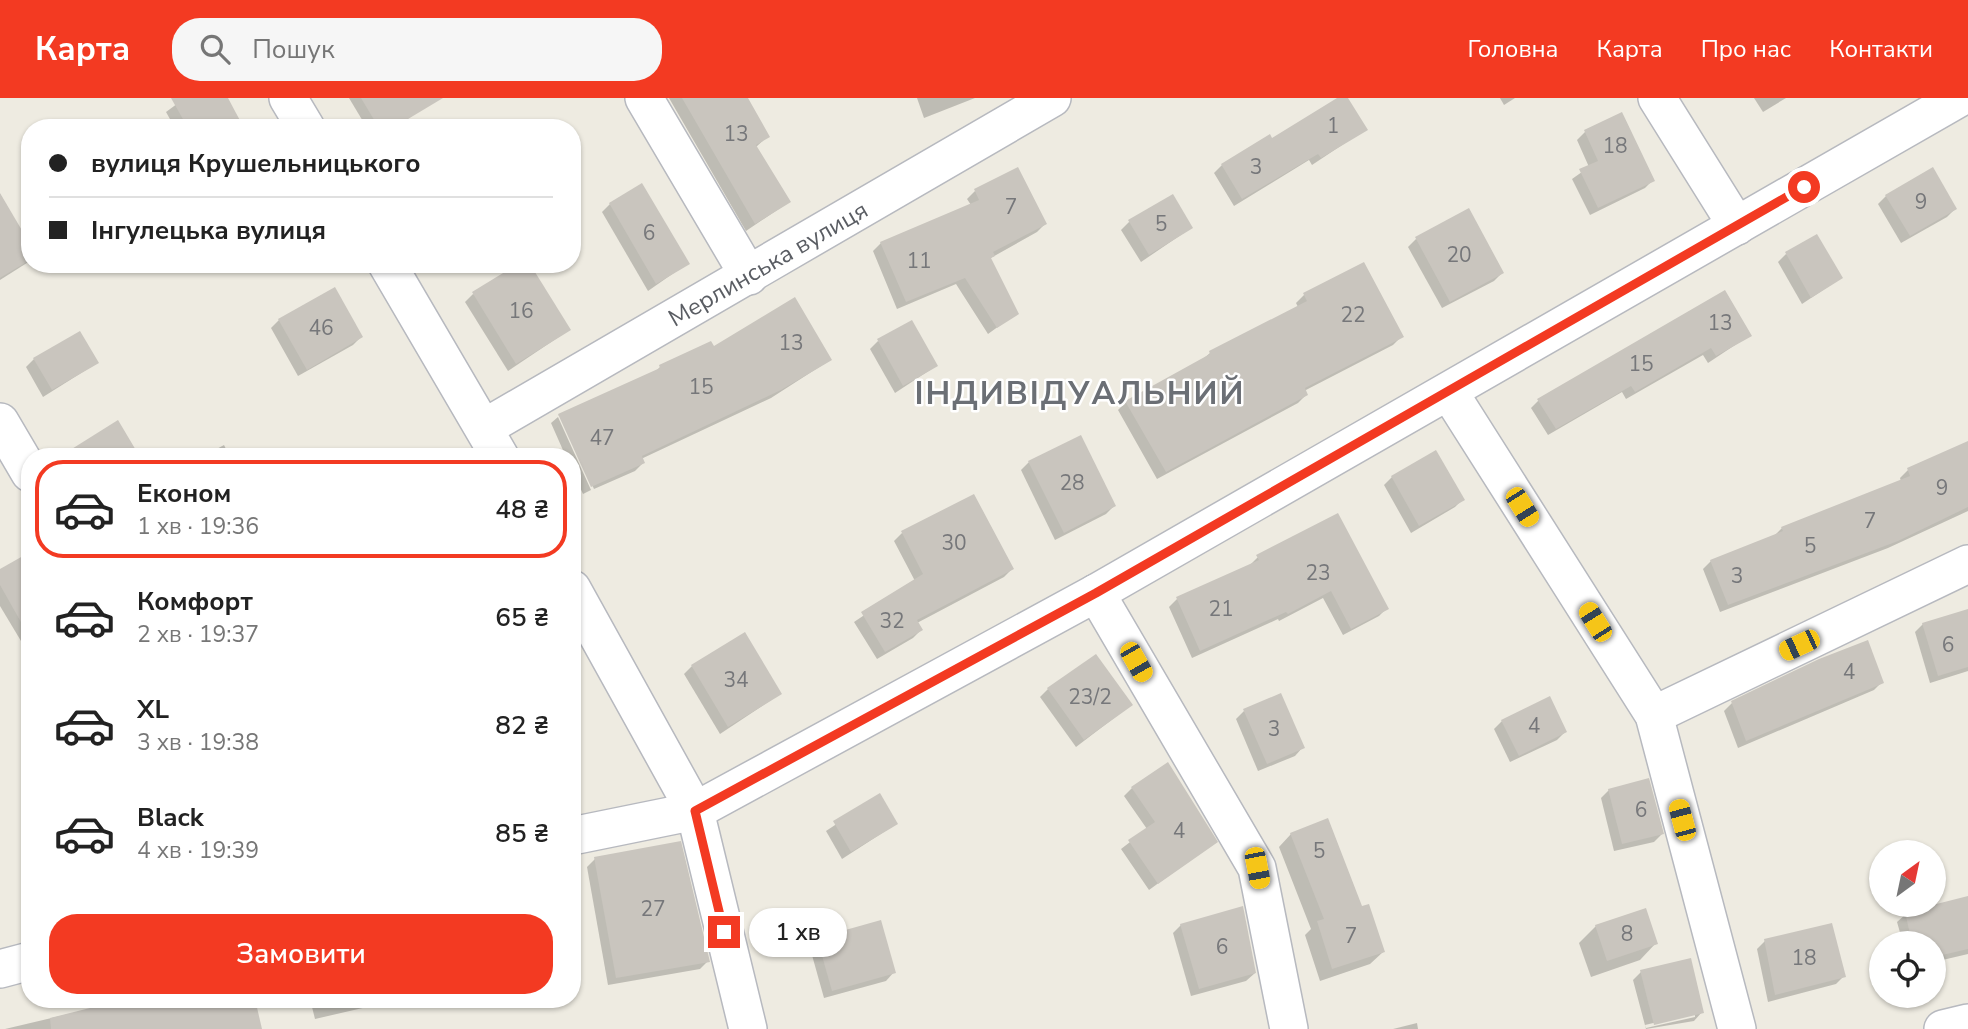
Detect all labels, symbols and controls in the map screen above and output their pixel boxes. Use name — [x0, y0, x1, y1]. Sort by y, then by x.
search box — [172, 18, 662, 81]
text: Карта — [35, 27, 130, 72]
icon: search — [196, 30, 234, 68]
text: Пошук — [252, 32, 335, 67]
text: Головна — [1468, 33, 1559, 65]
text: Карта — [1597, 33, 1663, 65]
text: Про нас — [1701, 33, 1791, 65]
text: Контакти — [1829, 33, 1933, 65]
house number: 1 — [1327, 112, 1339, 140]
house number: 13 — [723, 120, 749, 148]
house number: 18 — [1602, 132, 1628, 160]
text: вулиця Крушельницького — [91, 146, 421, 181]
house number: 3 — [1250, 153, 1262, 181]
route start — [1788, 171, 1820, 203]
house number: 9 — [1915, 188, 1927, 216]
house number: 7 — [1005, 193, 1017, 221]
street label: Мерлинська вулиця — [662, 194, 874, 334]
house number: 5 — [1155, 210, 1167, 238]
text: Інгулецька вулиця — [91, 213, 326, 248]
house number: 6 — [643, 219, 655, 247]
house number: 20 — [1446, 241, 1472, 269]
house number: 11 — [906, 247, 932, 275]
house number: 16 — [508, 297, 534, 325]
house number: 22 — [1340, 301, 1366, 329]
house number: 13 — [1707, 309, 1733, 337]
house number: 46 — [308, 314, 334, 342]
house number: 13 — [778, 329, 804, 357]
house number: 15 — [1628, 350, 1654, 378]
district label: ІНДИВІДУАЛЬНИЙ — [915, 372, 1245, 415]
house number: 15 — [688, 373, 714, 401]
house number: 47 — [589, 424, 615, 452]
house number: 28 — [1059, 469, 1085, 497]
house number: 9 — [1936, 474, 1948, 502]
text: Економ — [137, 476, 231, 511]
icon: car — [53, 478, 116, 541]
car — [1502, 484, 1543, 530]
text: 48 ₴ — [495, 492, 549, 527]
house number: 7 — [1864, 507, 1876, 535]
text: 1 хв · 19:36 — [137, 511, 259, 542]
house number: 30 — [941, 529, 967, 557]
house number: 5 — [1804, 532, 1816, 560]
house number: 23 — [1305, 559, 1331, 587]
house number: 3 — [1731, 562, 1743, 590]
text: Комфорт — [137, 584, 253, 619]
icon: car — [53, 586, 116, 649]
house number: 21 — [1208, 595, 1234, 623]
car — [1575, 599, 1616, 645]
text: 65 ₴ — [495, 600, 549, 635]
house number: 32 — [879, 607, 905, 635]
text: 2 хв · 19:37 — [137, 619, 259, 650]
car — [1776, 627, 1823, 663]
house number: 6 — [1942, 631, 1954, 659]
car — [1117, 639, 1156, 685]
house number: 4 — [1843, 658, 1855, 686]
house number: 34 — [723, 666, 749, 694]
house number: 23/2 — [1068, 683, 1112, 711]
text: XL — [137, 692, 169, 727]
icon: car — [53, 694, 116, 757]
text: 82 ₴ — [495, 708, 549, 743]
house number: 4 — [1528, 712, 1540, 740]
house number: 3 — [1268, 715, 1280, 743]
text: 3 хв · 19:38 — [137, 727, 259, 758]
house number: 6 — [1635, 796, 1647, 824]
car — [1667, 797, 1698, 843]
text: Black — [137, 800, 204, 835]
icon: car — [53, 802, 116, 865]
text: 85 ₴ — [495, 816, 549, 851]
house number: 4 — [1173, 817, 1185, 845]
text: 4 хв · 19:39 — [137, 835, 259, 866]
house number: 5 — [1313, 837, 1325, 865]
north arrow — [1869, 840, 1946, 917]
map controls — [1869, 840, 1946, 1008]
car — [1243, 845, 1272, 891]
house number: 27 — [640, 895, 666, 923]
callout: 1 хв — [748, 908, 846, 956]
button: Замовити — [49, 914, 553, 994]
route end — [708, 916, 740, 948]
text: 1 хв — [775, 917, 821, 948]
house number: 8 — [1621, 920, 1633, 948]
house number: 7 — [1345, 922, 1357, 950]
button: locate — [1869, 931, 1946, 1008]
house number: 6 — [1216, 933, 1228, 961]
house number: 18 — [1791, 944, 1817, 972]

